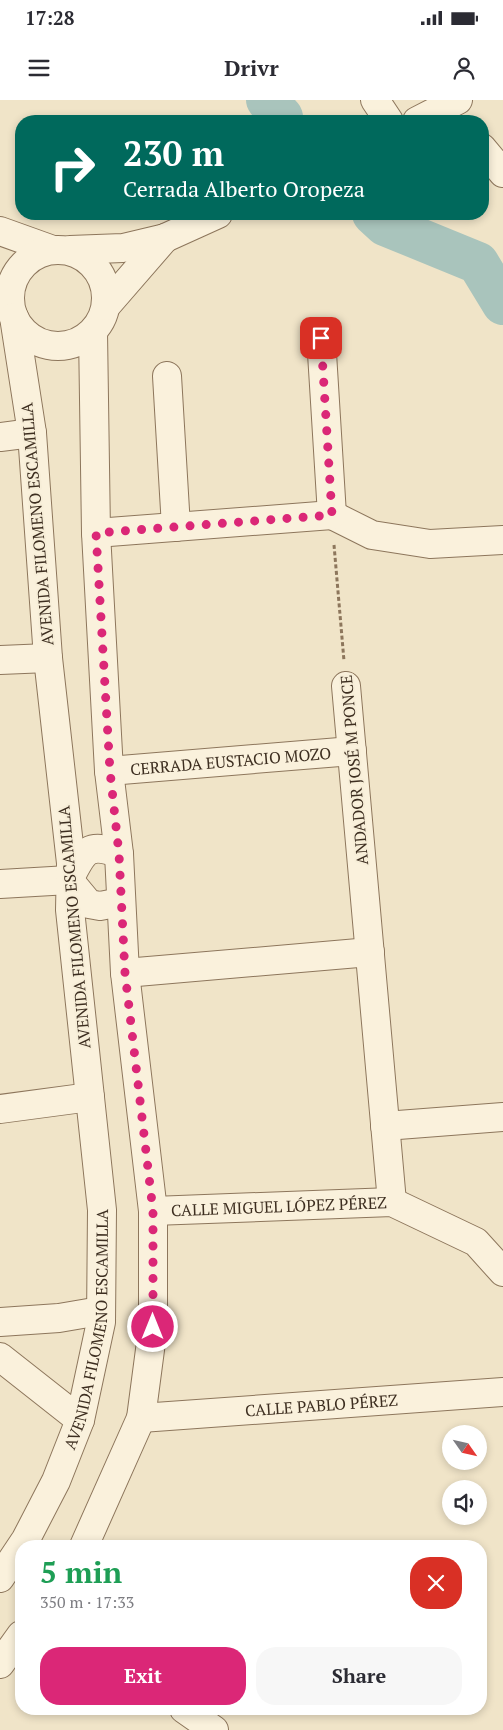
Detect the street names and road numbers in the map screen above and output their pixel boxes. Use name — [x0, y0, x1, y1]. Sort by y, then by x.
street label: AVENIDA FILOMENO ESCAMILLA — [15, 402, 59, 646]
street label: ANDADOR JOSÉ M PONCE — [335, 674, 373, 866]
street label: CERRADA EUSTACIO MOZO — [129, 742, 332, 780]
street label: AVENIDA FILOMENO ESCAMILLA — [52, 805, 96, 1049]
street label: CALLE MIGUEL LÓPEZ PÉREZ — [171, 1191, 387, 1221]
street label: AVENIDA FILOMENO ESCAMILLA — [59, 1209, 113, 1453]
street label: CALLE PABLO PÉREZ — [244, 1389, 399, 1421]

